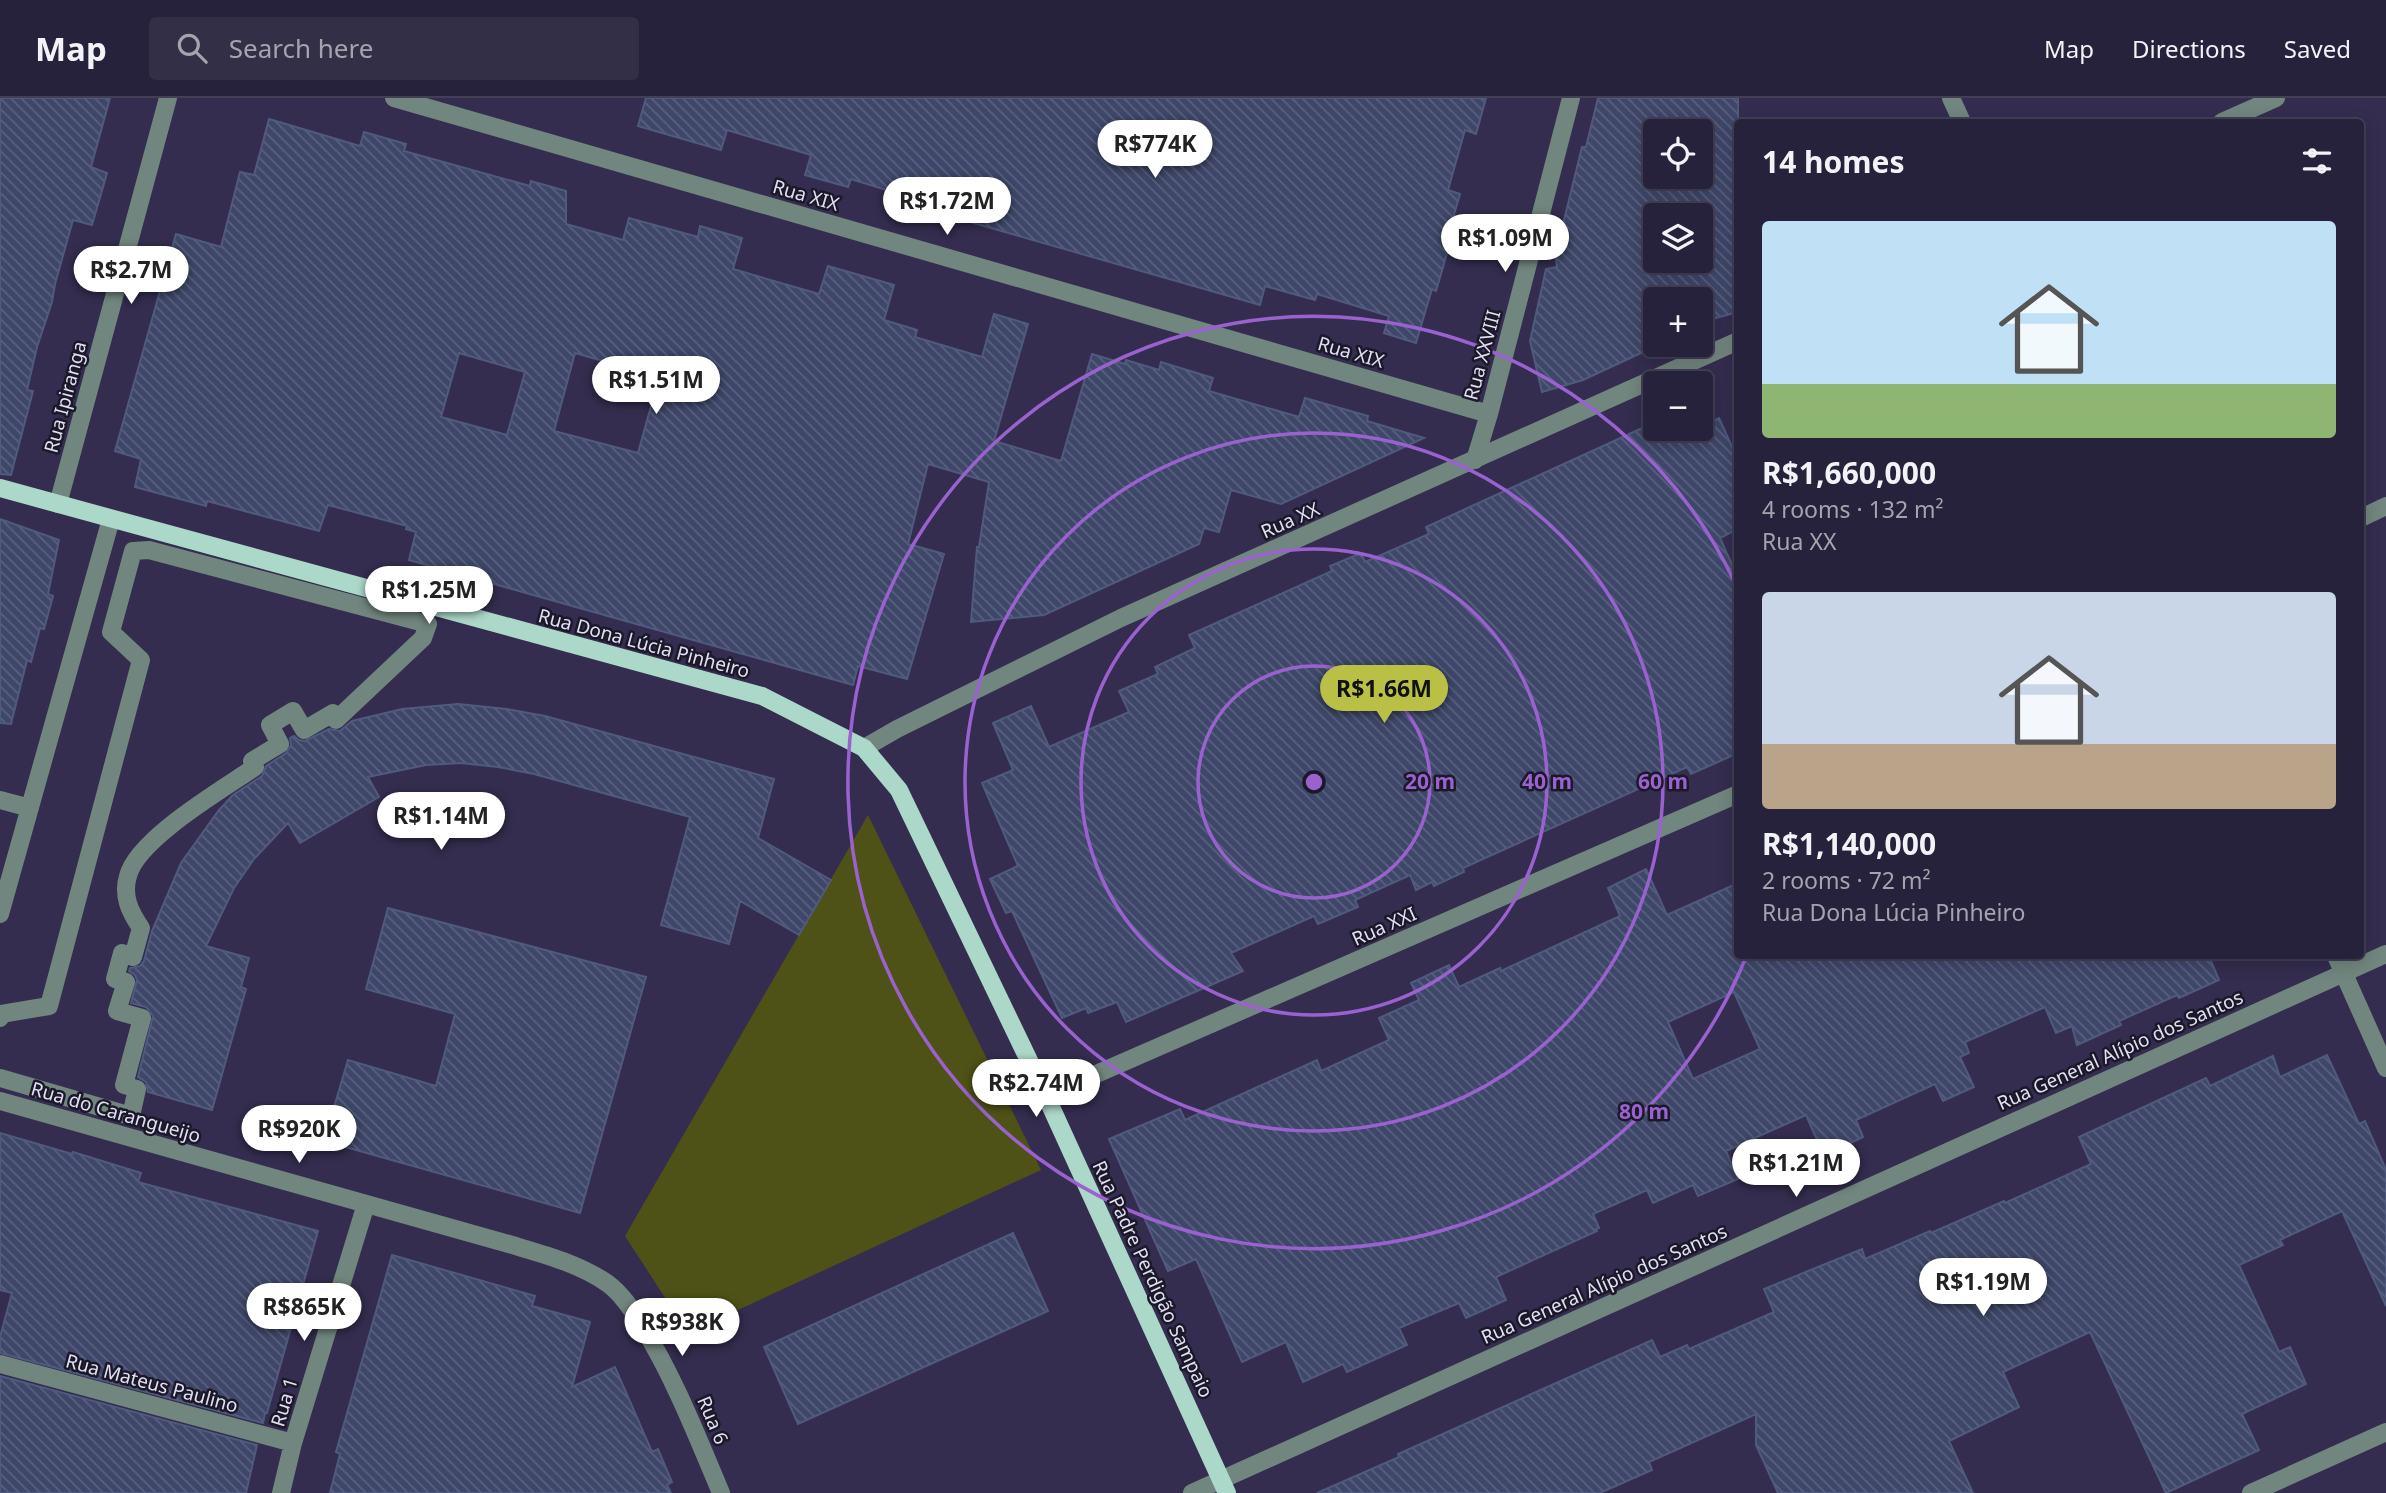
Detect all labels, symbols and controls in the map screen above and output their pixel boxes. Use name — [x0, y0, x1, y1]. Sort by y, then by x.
search box — [149, 17, 639, 80]
text: Map — [35, 26, 107, 71]
icon: search — [173, 29, 211, 67]
text: Search here — [229, 30, 373, 66]
text: Map — [2044, 32, 2094, 65]
text: Directions — [2132, 32, 2246, 65]
text: Saved — [2284, 32, 2351, 65]
map controls — [1643, 119, 1713, 441]
button: locate — [1643, 119, 1713, 189]
pin: R$774K — [1098, 120, 1212, 180]
text: R$774K — [1114, 127, 1196, 159]
text: 14 homes — [1762, 141, 1905, 182]
icon: filters — [2298, 142, 2336, 180]
street label: Rua XIX — [770, 173, 843, 217]
pin: R$1.72M — [882, 178, 1012, 237]
text: R$1.72M — [899, 184, 995, 216]
button: layers — [1643, 203, 1713, 273]
pin: R$1.09M — [1440, 214, 1570, 274]
text: R$1.09M — [1457, 221, 1553, 253]
pin: R$2.7M — [74, 246, 188, 306]
text: R$2.7M — [90, 253, 172, 285]
icon: home — [1986, 266, 2112, 392]
button: + — [1643, 287, 1713, 357]
street label: Rua XXVIII — [1458, 307, 1506, 403]
street label: Rua XIX — [1315, 330, 1388, 374]
street label: Rua Ipiranga — [38, 338, 92, 456]
pin: R$1.51M — [591, 356, 721, 416]
text: R$1.51M — [608, 363, 704, 395]
button: − — [1643, 371, 1713, 441]
text: R$1,660,000 — [1762, 452, 1936, 493]
text: 4 rooms · 132 m² — [1762, 493, 1944, 525]
street label: Rua XX — [1257, 495, 1324, 544]
text: Rua XX — [1762, 525, 1836, 557]
pin: R$1.25M — [364, 566, 494, 626]
text: R$1.25M — [381, 573, 477, 605]
street label: Rua Dona Lúcia Pinheiro — [536, 602, 752, 684]
icon: home — [1986, 637, 2112, 763]
pin: R$1.66M — [1319, 666, 1449, 725]
text: R$1.66M — [1336, 672, 1432, 704]
text: 20 m — [1405, 767, 1455, 795]
text: 40 m — [1522, 767, 1572, 795]
text: 60 m — [1638, 767, 1688, 795]
centre of rings — [1302, 770, 1326, 794]
pin: R$1.14M — [376, 792, 506, 852]
text: R$1.14M — [393, 799, 489, 831]
text: R$1,140,000 — [1762, 823, 1936, 864]
text: 2 rooms · 72 m² — [1762, 864, 1931, 896]
text: Rua Dona Lúcia Pinheiro — [1762, 896, 2025, 928]
street label: Rua XXI — [1348, 900, 1420, 952]
street label: Rua General Alípio dos Santos — [1993, 984, 2247, 1116]
pin: R$2.74M — [971, 1060, 1101, 1119]
text: R$2.74M — [988, 1066, 1084, 1098]
street label: Rua do Carangueijo — [28, 1075, 204, 1149]
text: 80 m — [1619, 1097, 1669, 1125]
pin: R$920K — [242, 1105, 356, 1165]
text: R$920K — [258, 1112, 340, 1144]
pin: R$1.21M — [1731, 1140, 1861, 1199]
text: R$1.21M — [1748, 1146, 1844, 1178]
street label: Rua Padre Perdigão Sampaio — [1087, 1156, 1219, 1402]
street label: Rua General Alípio dos Santos — [1477, 1218, 1731, 1350]
pin: R$1.19M — [1918, 1258, 2048, 1318]
text: R$1.19M — [1935, 1265, 2031, 1297]
pin: R$865K — [247, 1284, 361, 1343]
text: R$865K — [263, 1290, 345, 1322]
pin: R$938K — [625, 1298, 739, 1358]
text: R$938K — [641, 1305, 723, 1337]
street label: Rua Mateus Paulino — [63, 1347, 241, 1419]
street label: Rua 1 — [264, 1374, 304, 1430]
street label: Rua 6 — [691, 1392, 735, 1448]

